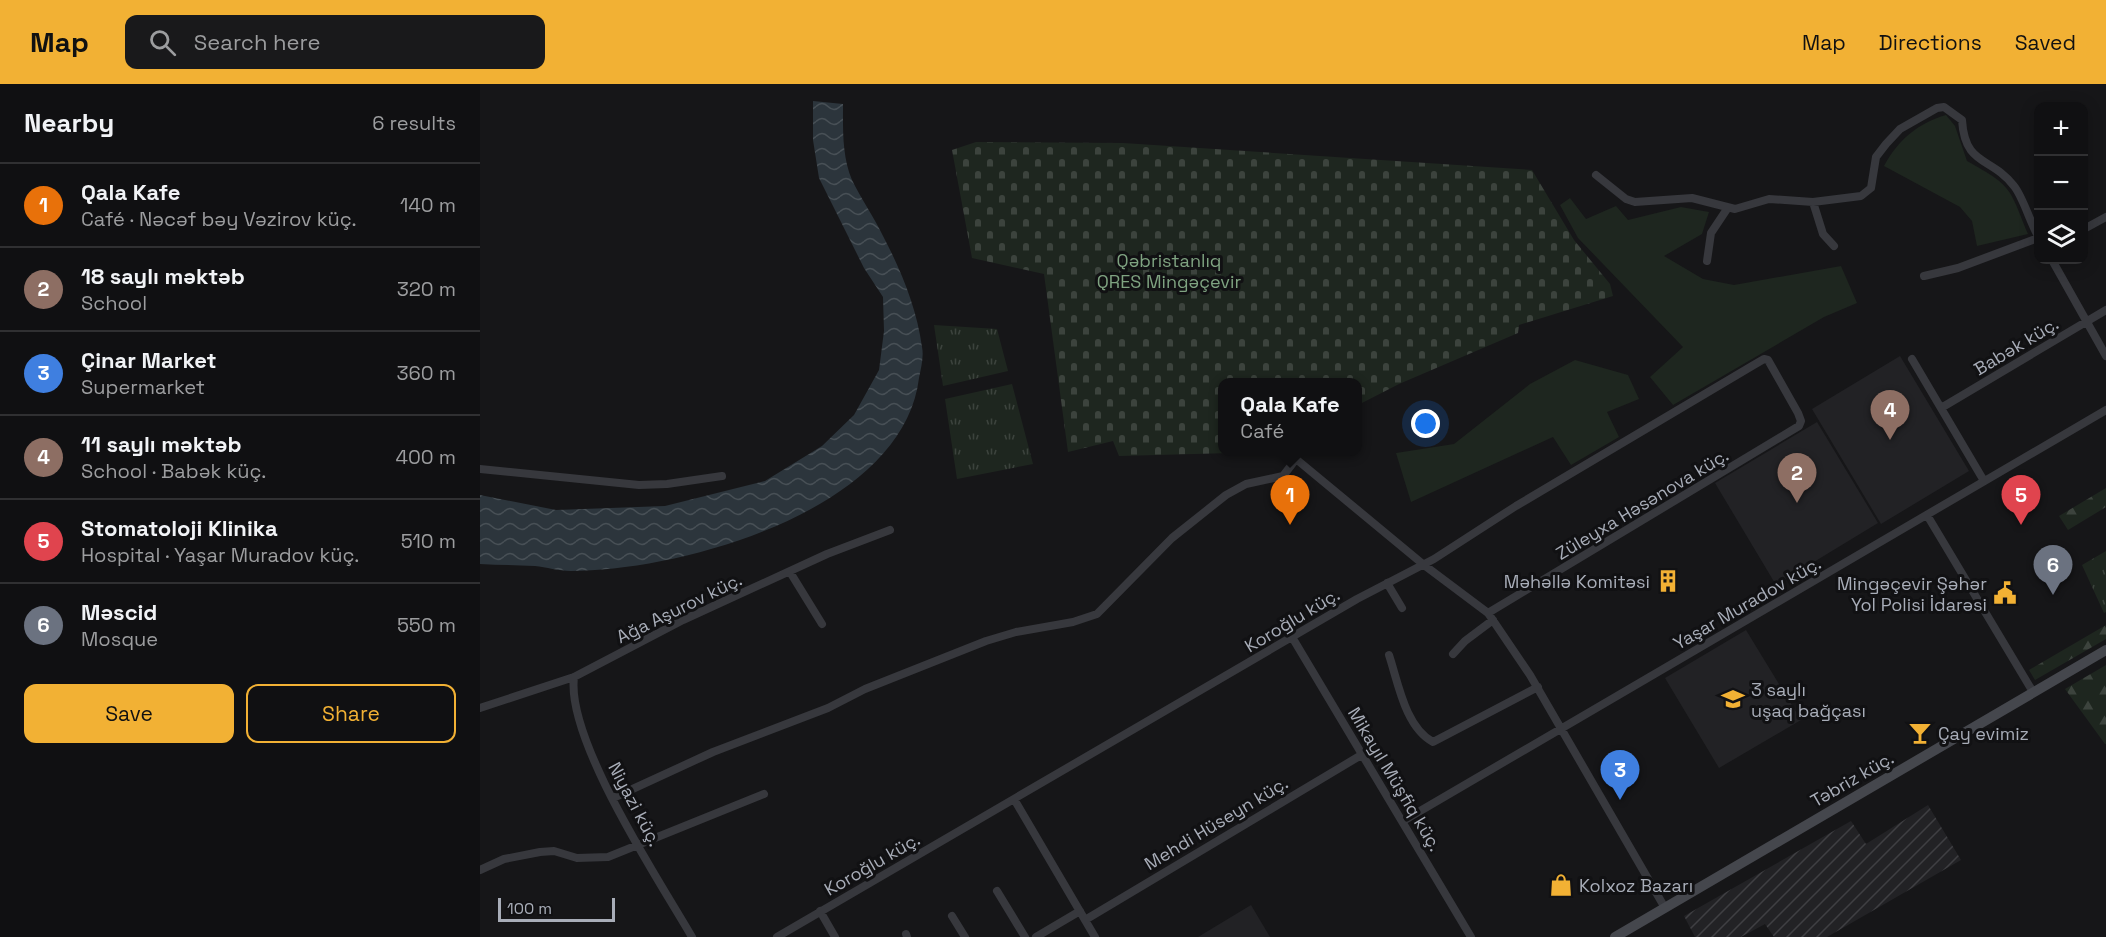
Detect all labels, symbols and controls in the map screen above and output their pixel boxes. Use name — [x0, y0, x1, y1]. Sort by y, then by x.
search box — [125, 15, 545, 69]
text: Map — [30, 24, 89, 60]
icon: search — [146, 26, 179, 59]
text: Search here — [194, 28, 321, 56]
text: Map — [1802, 29, 1846, 56]
text: Directions — [1879, 29, 1982, 56]
text: Saved — [2015, 29, 2076, 56]
map controls — [2034, 102, 2088, 264]
button: + — [2034, 102, 2088, 156]
text: Nearby — [24, 106, 114, 140]
text: 6 results — [372, 110, 456, 136]
button: − — [2034, 156, 2088, 210]
text: Qala Kafe — [81, 178, 180, 206]
text: 1 — [39, 192, 48, 218]
text: 140 m — [400, 192, 456, 218]
text: Café · Nəcəf bəy Vəzirov küç. — [81, 206, 357, 232]
button: layers — [2034, 210, 2088, 264]
park label: Qəbristanlıq QRES Mingəçevir — [1097, 249, 1241, 293]
text: 18 saylı məktəb — [81, 262, 245, 290]
text: 2 — [38, 276, 49, 302]
text: 320 m — [397, 276, 456, 302]
text: School — [81, 290, 147, 316]
street label: Babək küç. — [1969, 312, 2063, 380]
text: Çinar Market — [81, 346, 217, 374]
text: 3 — [37, 360, 50, 386]
text: 360 m — [397, 360, 456, 386]
text: Supermarket — [81, 374, 205, 400]
popup — [1218, 378, 1362, 456]
text: Qala Kafe — [1240, 390, 1340, 418]
pin: 4 — [1870, 390, 1910, 440]
your location — [1411, 409, 1440, 438]
text: Café — [1240, 418, 1284, 444]
text: 11 saylı məktəb — [81, 430, 241, 458]
street label: Züleyxa Həsənova küç. — [1551, 443, 1733, 565]
text: 4 — [37, 444, 50, 470]
text: 400 m — [396, 444, 456, 470]
pin: 2 — [1778, 454, 1816, 503]
text: School · Babək küç. — [81, 458, 266, 484]
pin: 1 — [1270, 476, 1310, 525]
pin: 5 — [2002, 476, 2040, 525]
text: Stomatoloji Klinika — [81, 514, 278, 542]
text: 5 — [38, 528, 50, 554]
text: 510 m — [401, 528, 456, 554]
text: Hospital · Yaşar Muradov küç. — [81, 542, 359, 568]
pin: 6 — [2034, 546, 2072, 595]
street label: Yaşar Muradov küç. — [1669, 551, 1825, 655]
street label: Ağa Aşurov küç. — [612, 568, 746, 648]
building icon: Məhəllə Komitəsi — [1655, 568, 1681, 594]
place label: Məhəllə Komitəsi — [1504, 570, 1650, 593]
place label: Mingəçevir Şəhər Yol Polisi İdarəsi — [1837, 572, 1987, 616]
public building icon: Mingəçevir Şəhər Yol Polisi İdarəsi — [1992, 580, 2018, 606]
street label: Koroğlu küç. — [1240, 583, 1344, 657]
text: Məscid — [81, 598, 157, 626]
text: 6 — [37, 612, 50, 638]
text: 550 m — [397, 612, 456, 638]
text: Mosque — [81, 626, 158, 652]
place label: 3 saylı uşaq bağçası — [1751, 678, 1866, 722]
button: Save — [24, 684, 234, 743]
button: Share — [246, 684, 456, 743]
school or university icon: 3 saylı uşaq bağçası — [1720, 686, 1746, 712]
street label: Mikayıl Müşfiq küç. — [1343, 703, 1447, 855]
bar icon: Çay evimiz — [1907, 720, 1933, 746]
place label: Çay evimiz — [1938, 722, 2029, 745]
street label: Təbriz küç. — [1806, 746, 1898, 812]
pin: 3 — [1600, 750, 1640, 800]
street label: Niyazi küç. — [603, 758, 667, 850]
street label: Mehdi Hüseyn küç. — [1140, 771, 1292, 875]
street label: Koroğlu küç. — [820, 827, 924, 901]
shop icon: Kolxoz Bazarı — [1548, 872, 1574, 898]
place label: Kolxoz Bazarı — [1579, 874, 1693, 897]
scale bar — [498, 895, 615, 922]
text: 100 m — [507, 898, 552, 919]

